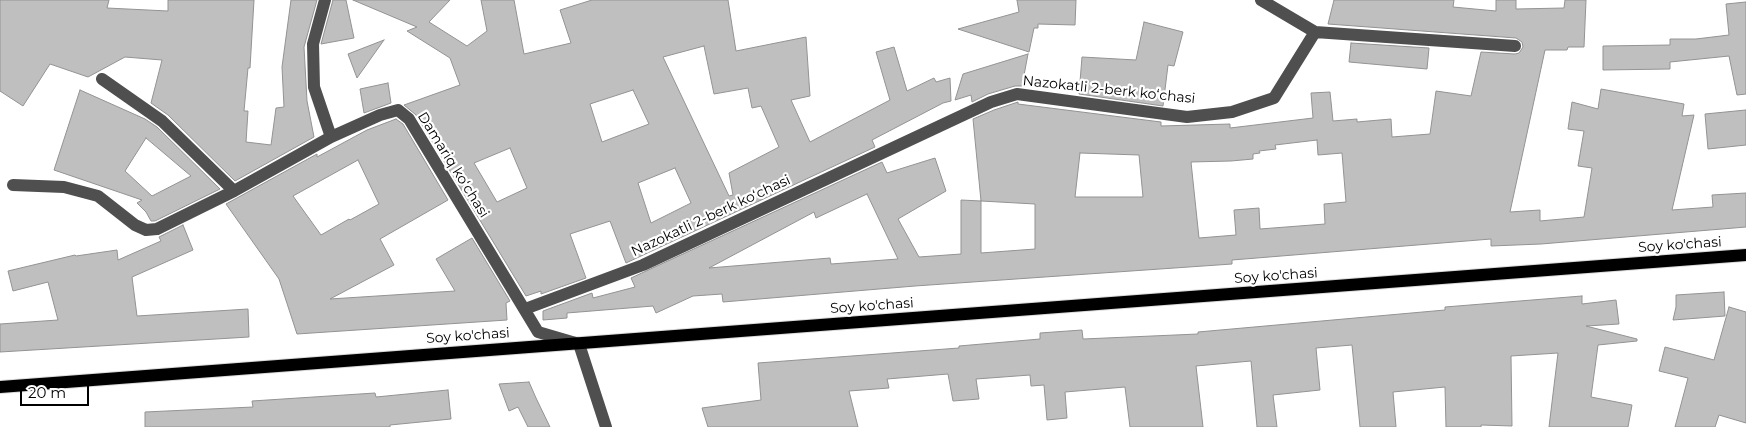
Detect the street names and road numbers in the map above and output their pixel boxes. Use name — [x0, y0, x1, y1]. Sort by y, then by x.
street label: Nazokatli 2-berk koʻchasi — [1022, 73, 1196, 107]
street label: Damariq koʻchasi — [414, 109, 492, 221]
street label: Nazokatli 2-berk koʻchasi — [629, 172, 793, 260]
street label: Soy ko'chasi — [1638, 234, 1722, 256]
street label: Soy ko'chasi — [1234, 265, 1318, 287]
street label: Soy ko'chasi — [830, 295, 914, 317]
street label: Soy ko'chasi — [426, 325, 510, 347]

